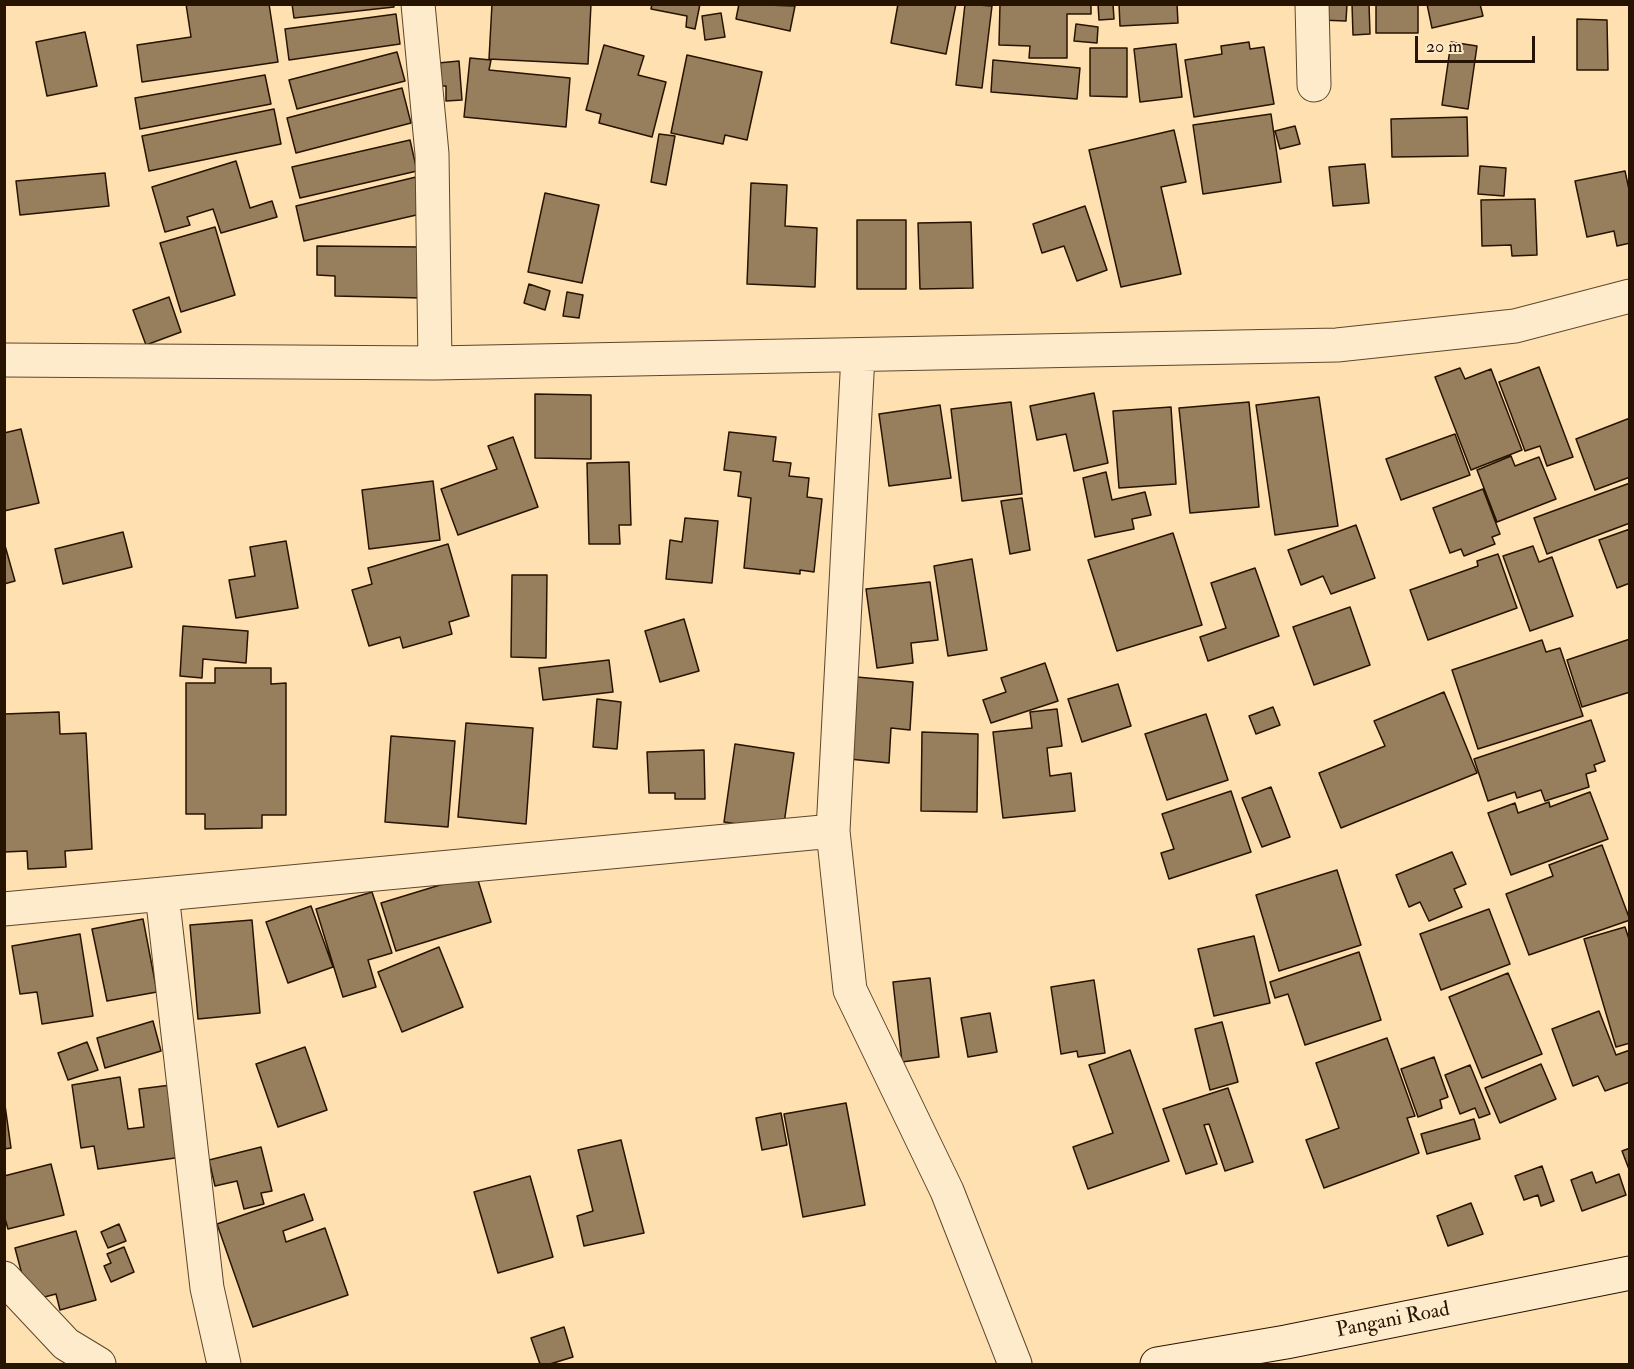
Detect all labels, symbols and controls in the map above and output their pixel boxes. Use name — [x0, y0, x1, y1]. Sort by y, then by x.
scale bar — [1418, 24, 1538, 62]
text: 20 m — [1426, 35, 1462, 58]
street label: Pangani Road — [1334, 1298, 1452, 1344]

